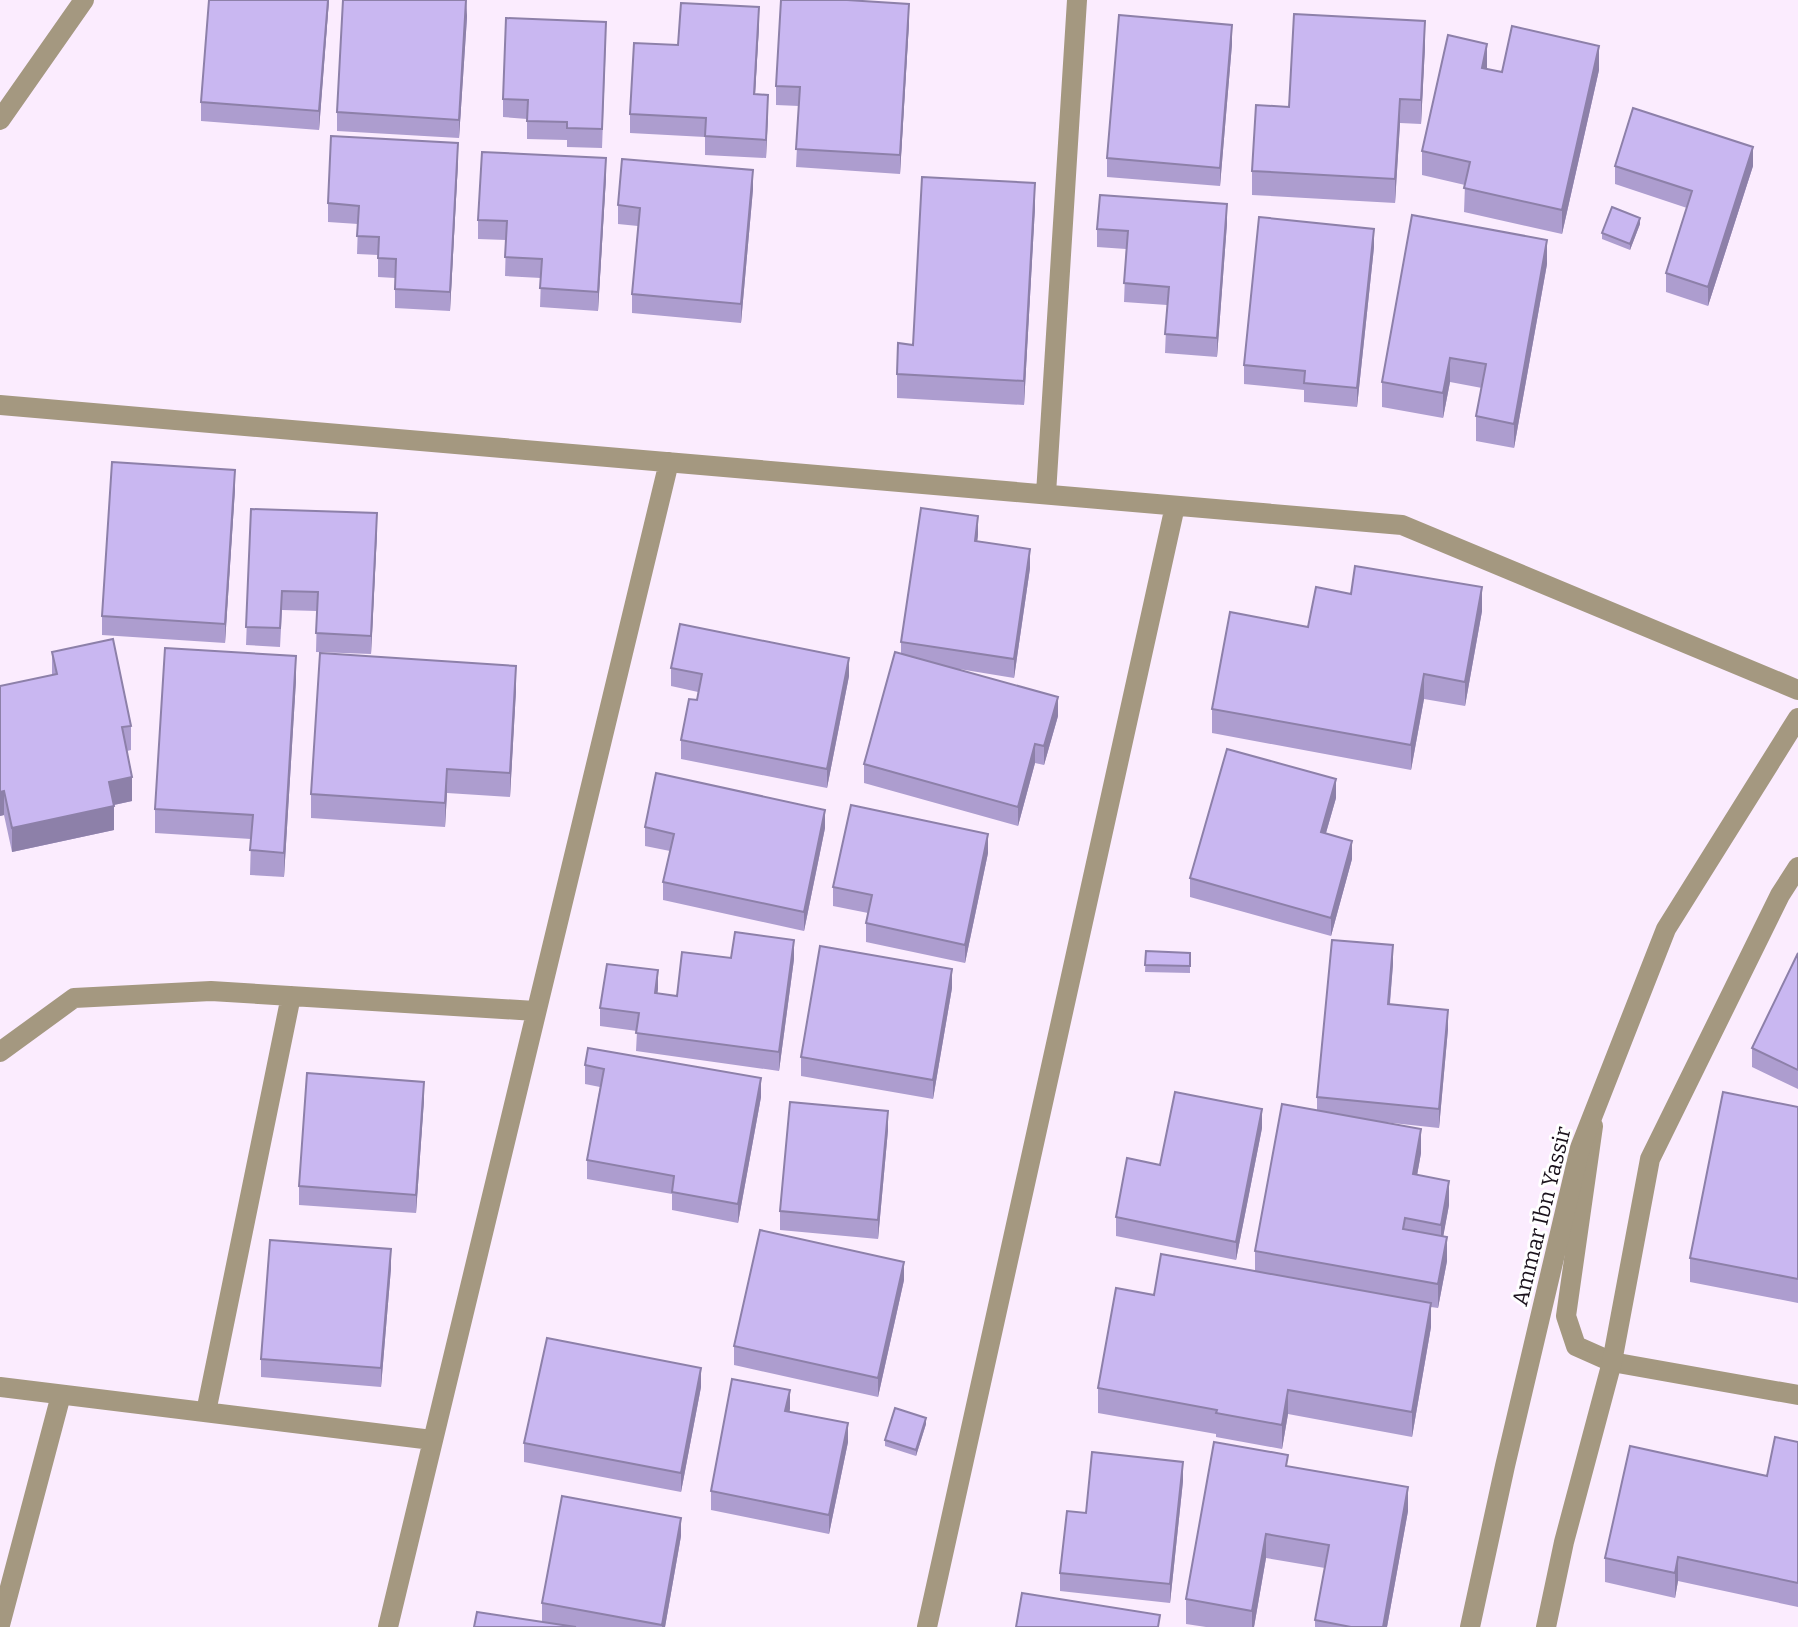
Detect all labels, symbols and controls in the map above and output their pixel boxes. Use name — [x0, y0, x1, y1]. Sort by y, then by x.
street label: Ammar Ibn Yassir — [1506, 1124, 1577, 1308]

